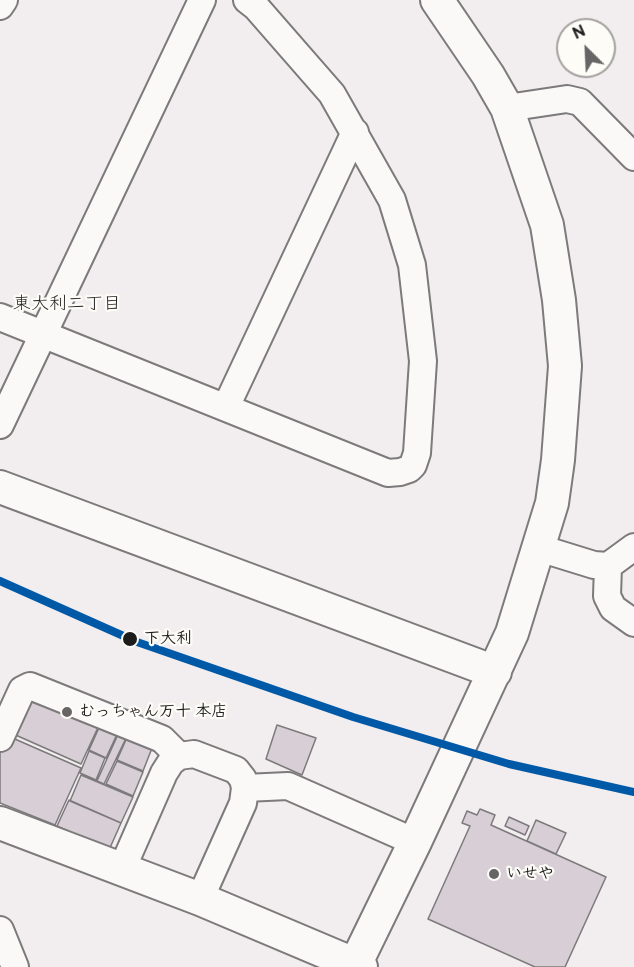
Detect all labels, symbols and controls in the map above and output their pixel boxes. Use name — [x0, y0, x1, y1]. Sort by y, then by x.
north arrow — [556, 18, 616, 78]
text: N — [570, 22, 589, 44]
district label: 東大利二丁目 — [13, 293, 121, 315]
place label: 下大利 — [144, 629, 192, 649]
marker: 下大利 — [121, 630, 139, 648]
place label: むっちゃん万十 本店 — [79, 702, 227, 722]
marker: むっちゃん万十 本店 — [60, 705, 74, 719]
place label: いせや — [506, 864, 554, 884]
marker: いせや — [487, 867, 501, 881]

